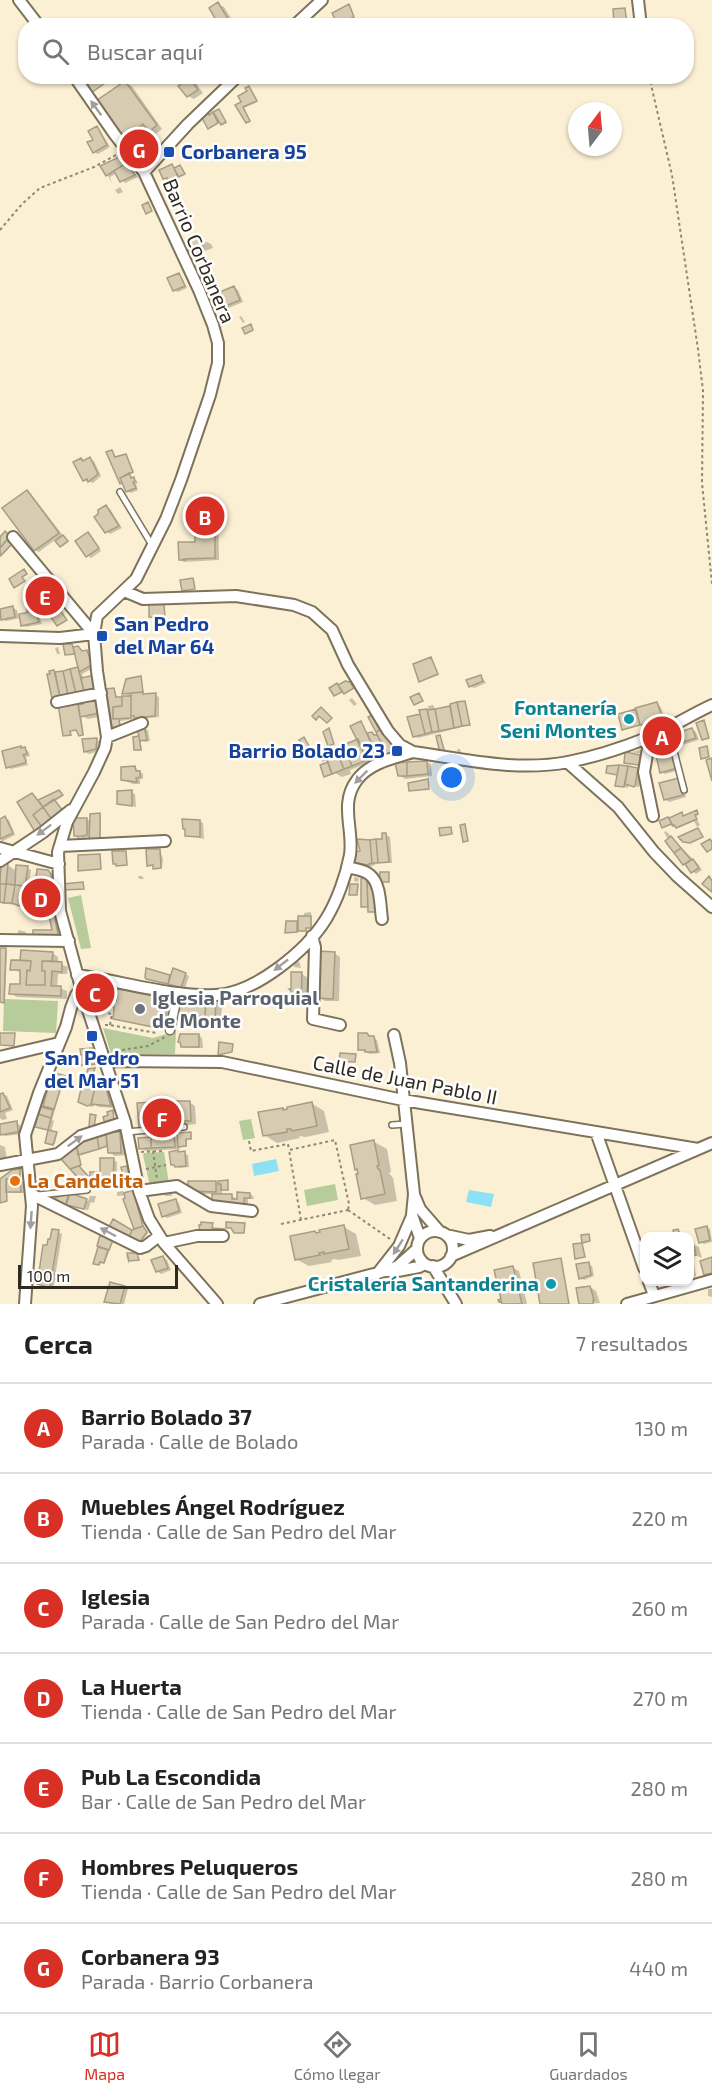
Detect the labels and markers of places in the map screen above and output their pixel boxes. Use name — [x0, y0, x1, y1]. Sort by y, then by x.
pin: G — [120, 126, 158, 172]
place label: Corbanera 95 — [181, 139, 307, 163]
marker: Corbanera 95 — [162, 145, 176, 159]
pin: B — [186, 494, 224, 538]
pin: E — [26, 574, 64, 618]
place label: San Pedro del Mar 64 — [114, 611, 215, 658]
marker: San Pedro del Mar 64 — [95, 629, 109, 643]
place label: Fontanería Seni Montes — [500, 695, 617, 742]
marker: Fontanería Seni Montes — [622, 712, 636, 726]
pin: A — [642, 714, 682, 758]
place label: Barrio Bolado 23 — [229, 738, 385, 762]
marker: Barrio Bolado 23 — [390, 744, 404, 758]
pin: D — [22, 876, 60, 920]
pin: C — [76, 970, 115, 1016]
place label: Iglesia Parroquial de Monte — [152, 985, 319, 1032]
marker: Iglesia Parroquial de Monte — [133, 1002, 147, 1016]
marker: San Pedro del Mar 51 — [85, 1029, 99, 1043]
place label: San Pedro del Mar 51 — [44, 1045, 140, 1092]
pin: F — [142, 1096, 182, 1140]
place label: La Candelita — [27, 1168, 144, 1192]
marker: La Candelita — [8, 1174, 22, 1188]
place label: Cristalería Santanderina — [308, 1271, 539, 1295]
marker: Cristalería Santanderina — [544, 1277, 558, 1291]

